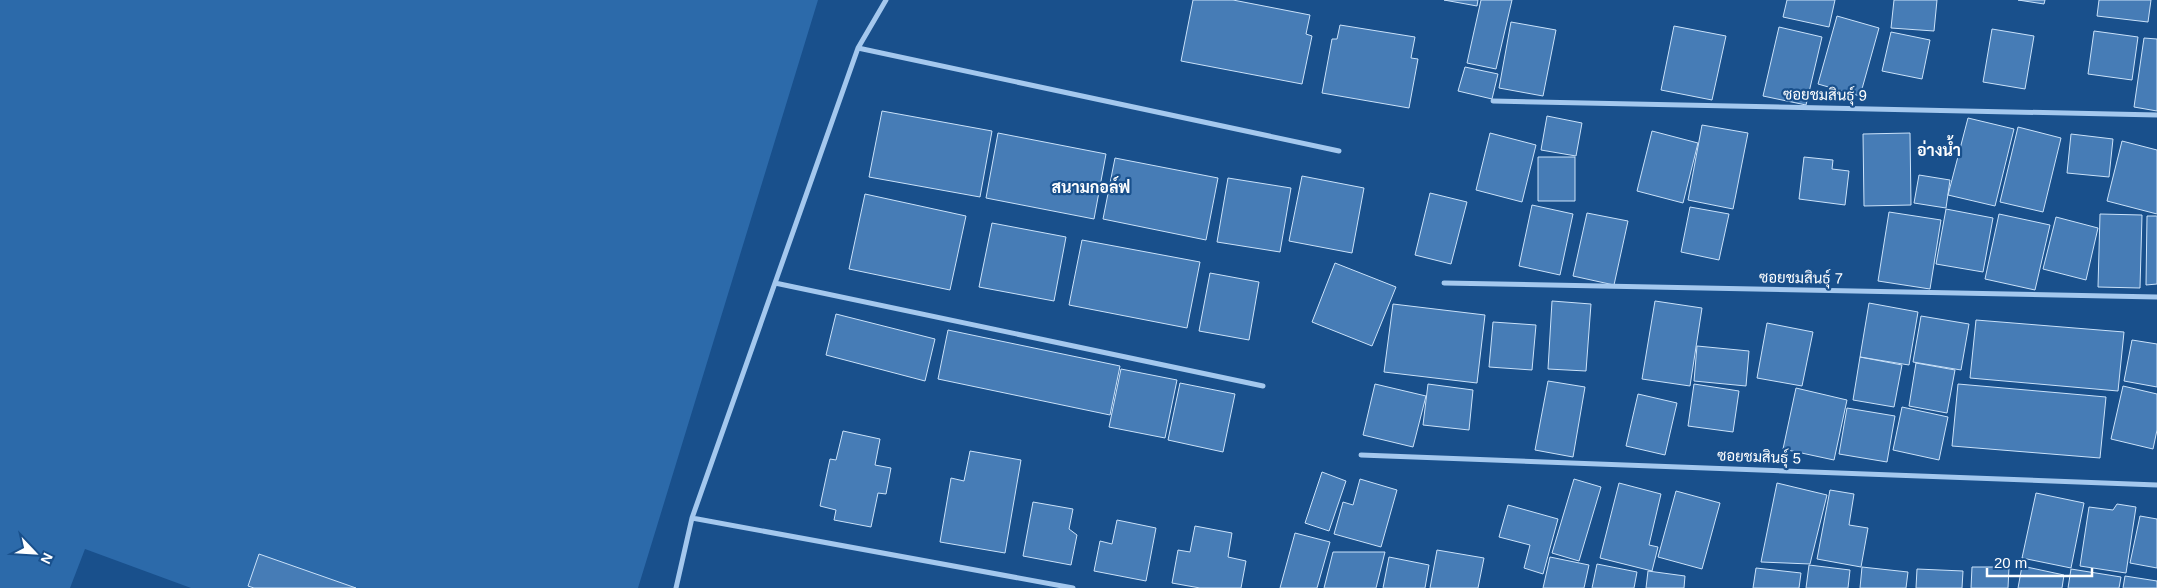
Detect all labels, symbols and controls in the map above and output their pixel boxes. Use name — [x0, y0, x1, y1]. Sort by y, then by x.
street label: ซอยชมสินธุ์ 9 — [1783, 84, 1867, 107]
district label: อ่างน้ำ — [1917, 135, 1961, 159]
district label: สนามกอล์ฟ — [1052, 176, 1130, 196]
street label: ซอยชมสินธุ์ 7 — [1759, 267, 1843, 290]
street label: ซอยชมสินธุ์ 5 — [1717, 446, 1801, 469]
north arrow — [10, 528, 60, 578]
scale bar — [1987, 546, 2092, 578]
text: N — [37, 551, 56, 566]
text: 20 m — [1994, 554, 2027, 571]

